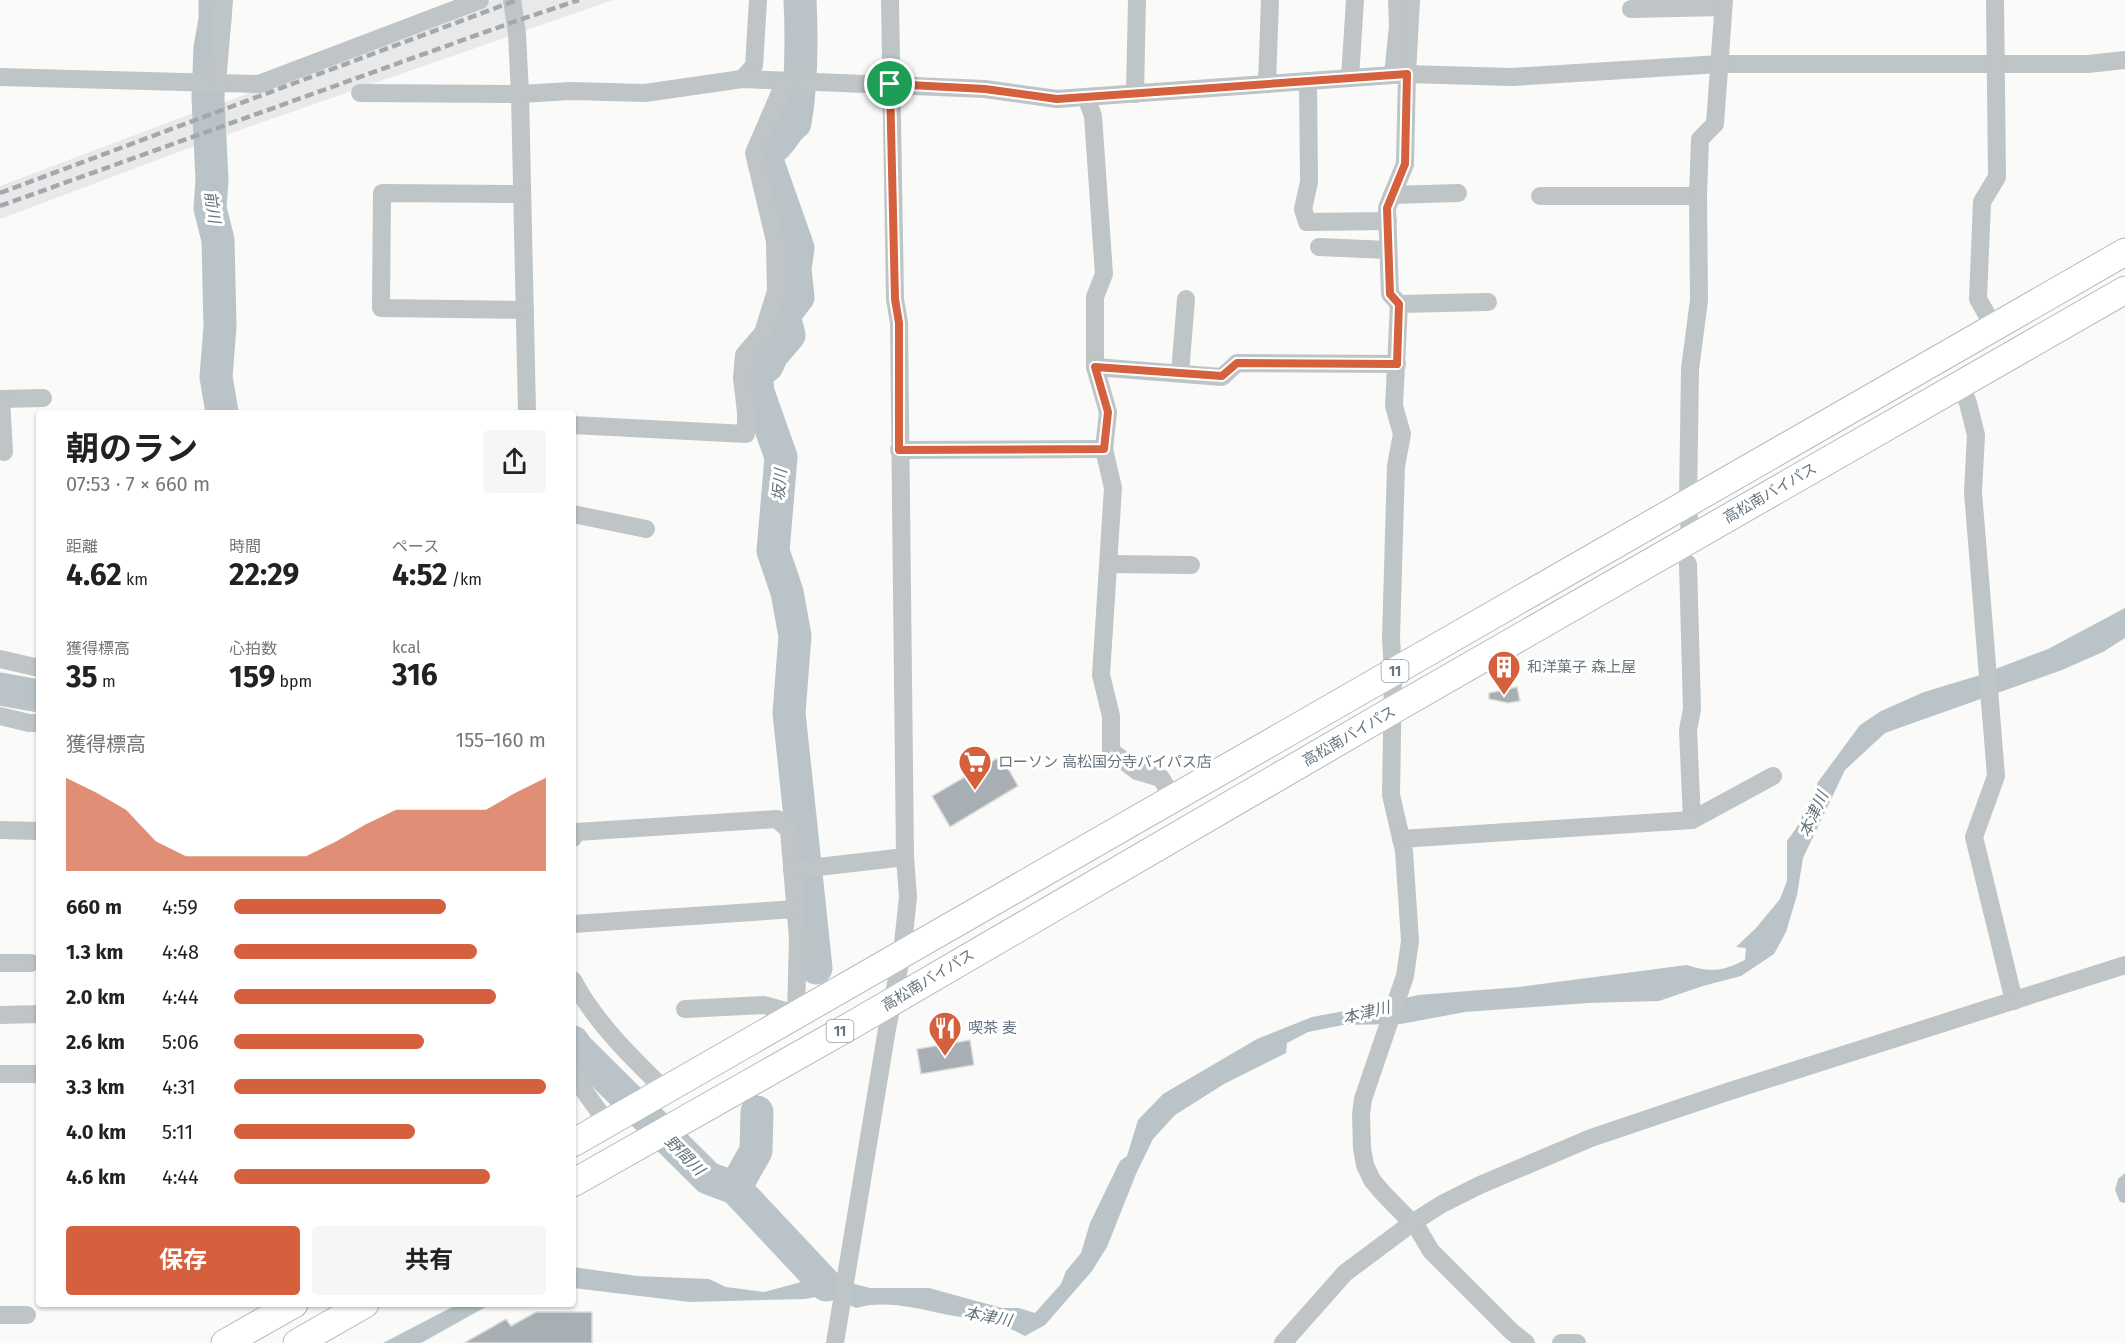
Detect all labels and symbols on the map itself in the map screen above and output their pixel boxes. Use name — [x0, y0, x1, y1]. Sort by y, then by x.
pin — [864, 58, 915, 109]
water label: 前川 — [201, 190, 224, 226]
street label: 高松南バイパス — [1720, 459, 1820, 527]
water label: 坂川 — [769, 466, 791, 502]
building icon: 和洋菓子 森上屋 — [1486, 649, 1522, 696]
place label: 和洋菓子 森上屋 — [1527, 658, 1636, 676]
road number: 11 — [1382, 660, 1408, 682]
street label: 高松南バイパス — [1299, 702, 1399, 770]
supermarket icon: ローソン 高松国分寺バイパス店 — [957, 744, 993, 791]
place label: ローソン 高松国分寺バイパス店 — [998, 753, 1212, 771]
water label: 本津川 — [1795, 787, 1833, 840]
street label: 高松南バイパス — [878, 945, 978, 1015]
water label: 本津川 — [1341, 997, 1394, 1028]
restaurant icon: 喫茶 麦 — [927, 1010, 963, 1057]
place label: 喫茶 麦 — [968, 1019, 1017, 1037]
road number: 11 — [826, 1020, 854, 1042]
water label: 野間川 — [661, 1132, 710, 1180]
water label: 本津川 — [963, 1303, 1015, 1330]

